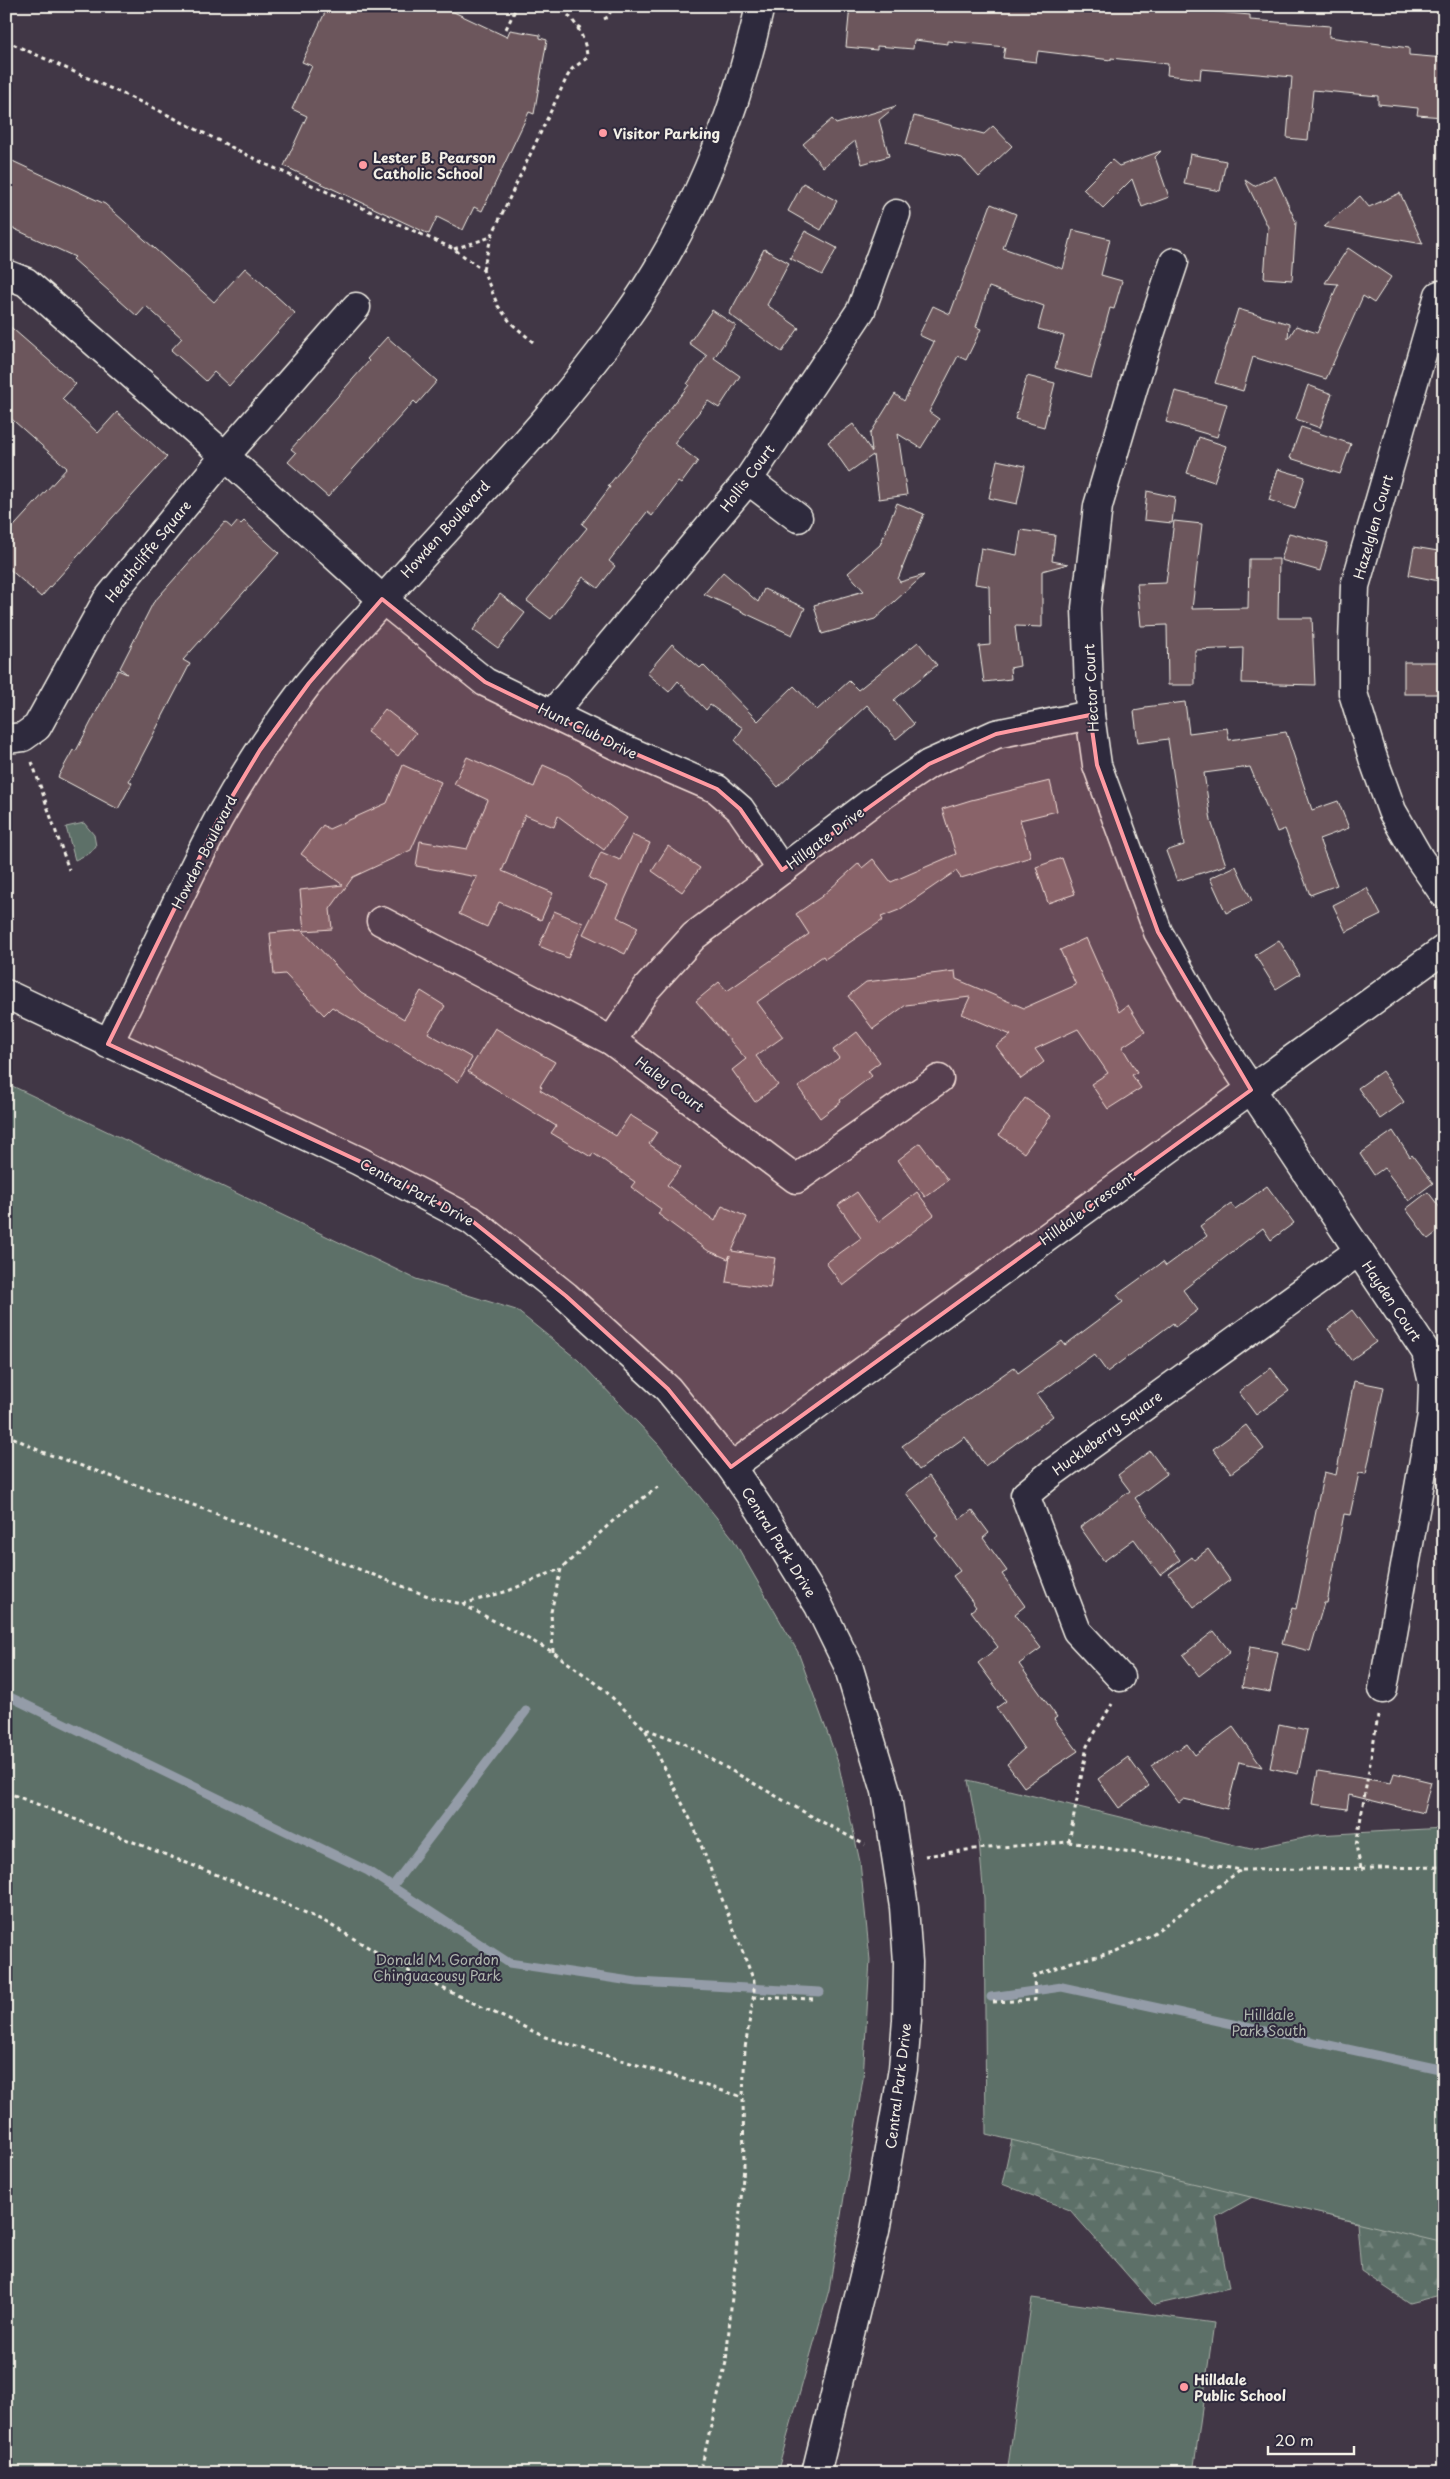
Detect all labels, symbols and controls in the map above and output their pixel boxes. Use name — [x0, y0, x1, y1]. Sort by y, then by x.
place label: Visitor Parking — [613, 123, 720, 144]
marker: Visitor Parking — [597, 127, 609, 139]
place label: Lester B. Pearson Catholic School — [373, 147, 496, 184]
marker: Lester B. Pearson Catholic School — [357, 159, 369, 171]
street label: Hollis Court — [715, 440, 780, 516]
street label: Hazelglen Court — [1348, 472, 1398, 582]
street label: Howden Boulevard — [395, 475, 495, 582]
street label: Heathcliffe Square — [100, 495, 196, 607]
street label: Hector Court — [1078, 643, 1104, 733]
street label: Hunt Club Drive — [535, 698, 641, 764]
street label: Howden Boulevard — [166, 791, 242, 912]
street label: Hillgate Drive — [782, 802, 868, 874]
street label: Haley Court — [631, 1051, 709, 1117]
street label: Central Park Drive — [356, 1153, 478, 1231]
street label: Hilldale Crescent — [1035, 1166, 1139, 1250]
street label: Hayden Court — [1357, 1256, 1427, 1346]
street label: Huckleberry Square — [1048, 1386, 1166, 1480]
street label: Central Park Drive — [736, 1483, 822, 1602]
park label: Donald M. Gordon Chinguacousy Park — [373, 1949, 502, 1986]
park label: Hilldale Park South — [1232, 2004, 1306, 2041]
street label: Central Park Drive — [880, 2021, 916, 2150]
place label: Hilldale Public School — [1194, 2369, 1286, 2406]
marker: Hilldale Public School — [1178, 2381, 1190, 2393]
scale bar — [1268, 2424, 1354, 2456]
text: 20 m — [1275, 2428, 1314, 2451]

